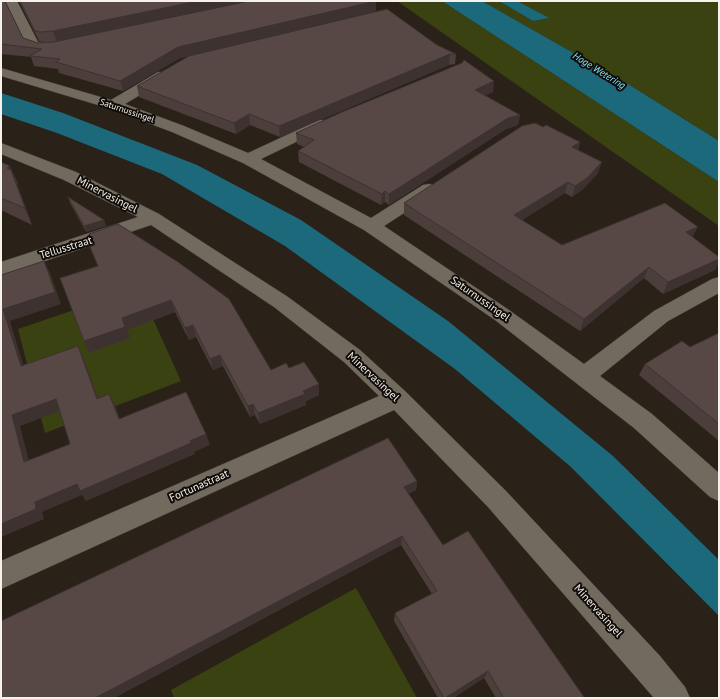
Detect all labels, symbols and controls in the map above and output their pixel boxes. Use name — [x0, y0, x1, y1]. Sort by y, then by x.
water label: Hoge Wetering — [570, 50, 628, 92]
street label: Saturnussingel — [98, 97, 156, 125]
street label: Minervasingel — [75, 174, 139, 216]
street label: Tellusstraat — [38, 234, 94, 262]
street label: Saturnussingel — [448, 274, 512, 324]
street label: Minervasingel — [344, 350, 402, 404]
street label: Fortunastraat — [167, 467, 231, 505]
street label: Minervasingel — [571, 582, 625, 640]

